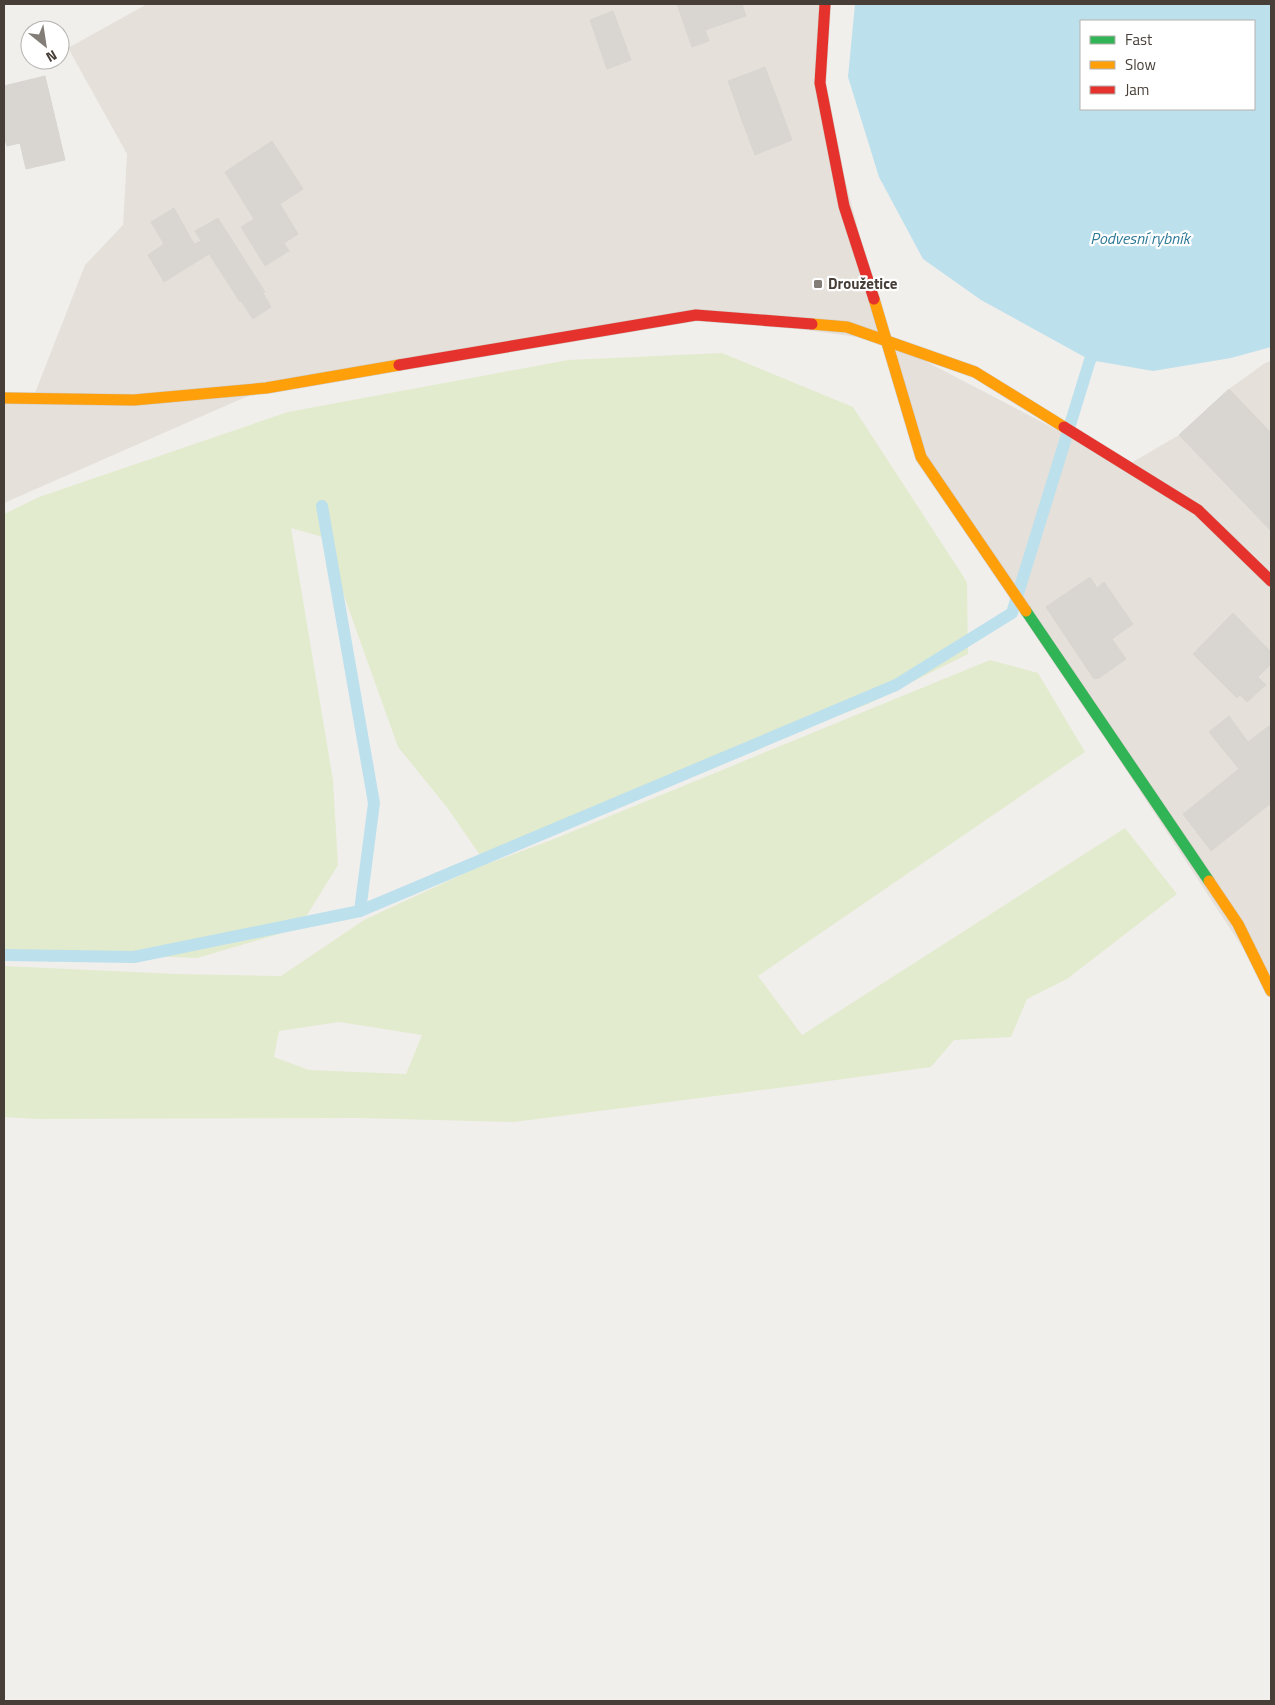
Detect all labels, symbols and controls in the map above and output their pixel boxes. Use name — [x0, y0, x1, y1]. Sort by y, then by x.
north arrow — [20, 20, 70, 70]
legend — [1080, 20, 1255, 110]
text: Fast — [1125, 28, 1153, 51]
text: N — [42, 45, 61, 68]
text: Slow — [1125, 53, 1156, 76]
text: Jam — [1125, 78, 1149, 101]
water label: Podvesní rybník — [1090, 226, 1192, 250]
place label: Droužetice — [828, 272, 898, 295]
marker: Droužetice — [812, 278, 824, 290]

